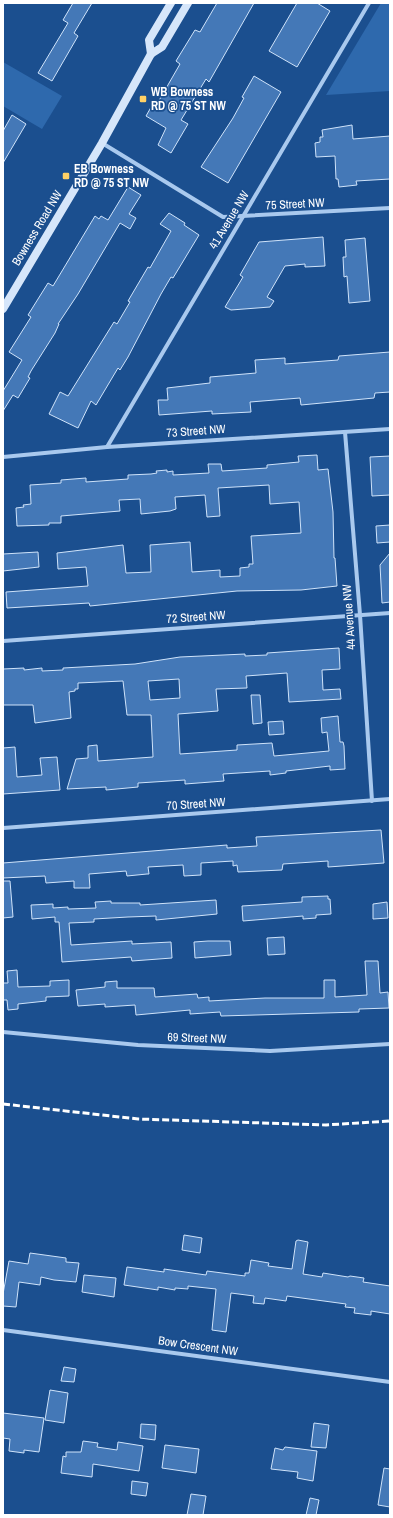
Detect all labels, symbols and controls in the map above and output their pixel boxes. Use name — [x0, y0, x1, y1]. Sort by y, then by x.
place label: WB Bowness RD @ 75 ST NW — [151, 84, 226, 114]
marker: WB Bowness RD @ 75 ST NW — [138, 94, 148, 104]
place label: EB Bowness RD @ 75 ST NW — [74, 161, 149, 191]
marker: EB Bowness RD @ 75 ST NW — [61, 171, 71, 181]
street label: Bowness Road NW — [8, 187, 66, 269]
street label: 41 Avenue NW — [205, 187, 253, 252]
street label: 75 Street NW — [265, 194, 326, 214]
street label: 73 Street NW — [166, 421, 227, 441]
street label: 44 Avenue NW — [339, 583, 359, 650]
street label: 72 Street NW — [166, 607, 227, 627]
street label: 70 Street NW — [166, 794, 227, 814]
street label: 69 Street NW — [167, 1029, 227, 1047]
street label: Bow Crescent NW — [157, 1332, 240, 1360]

